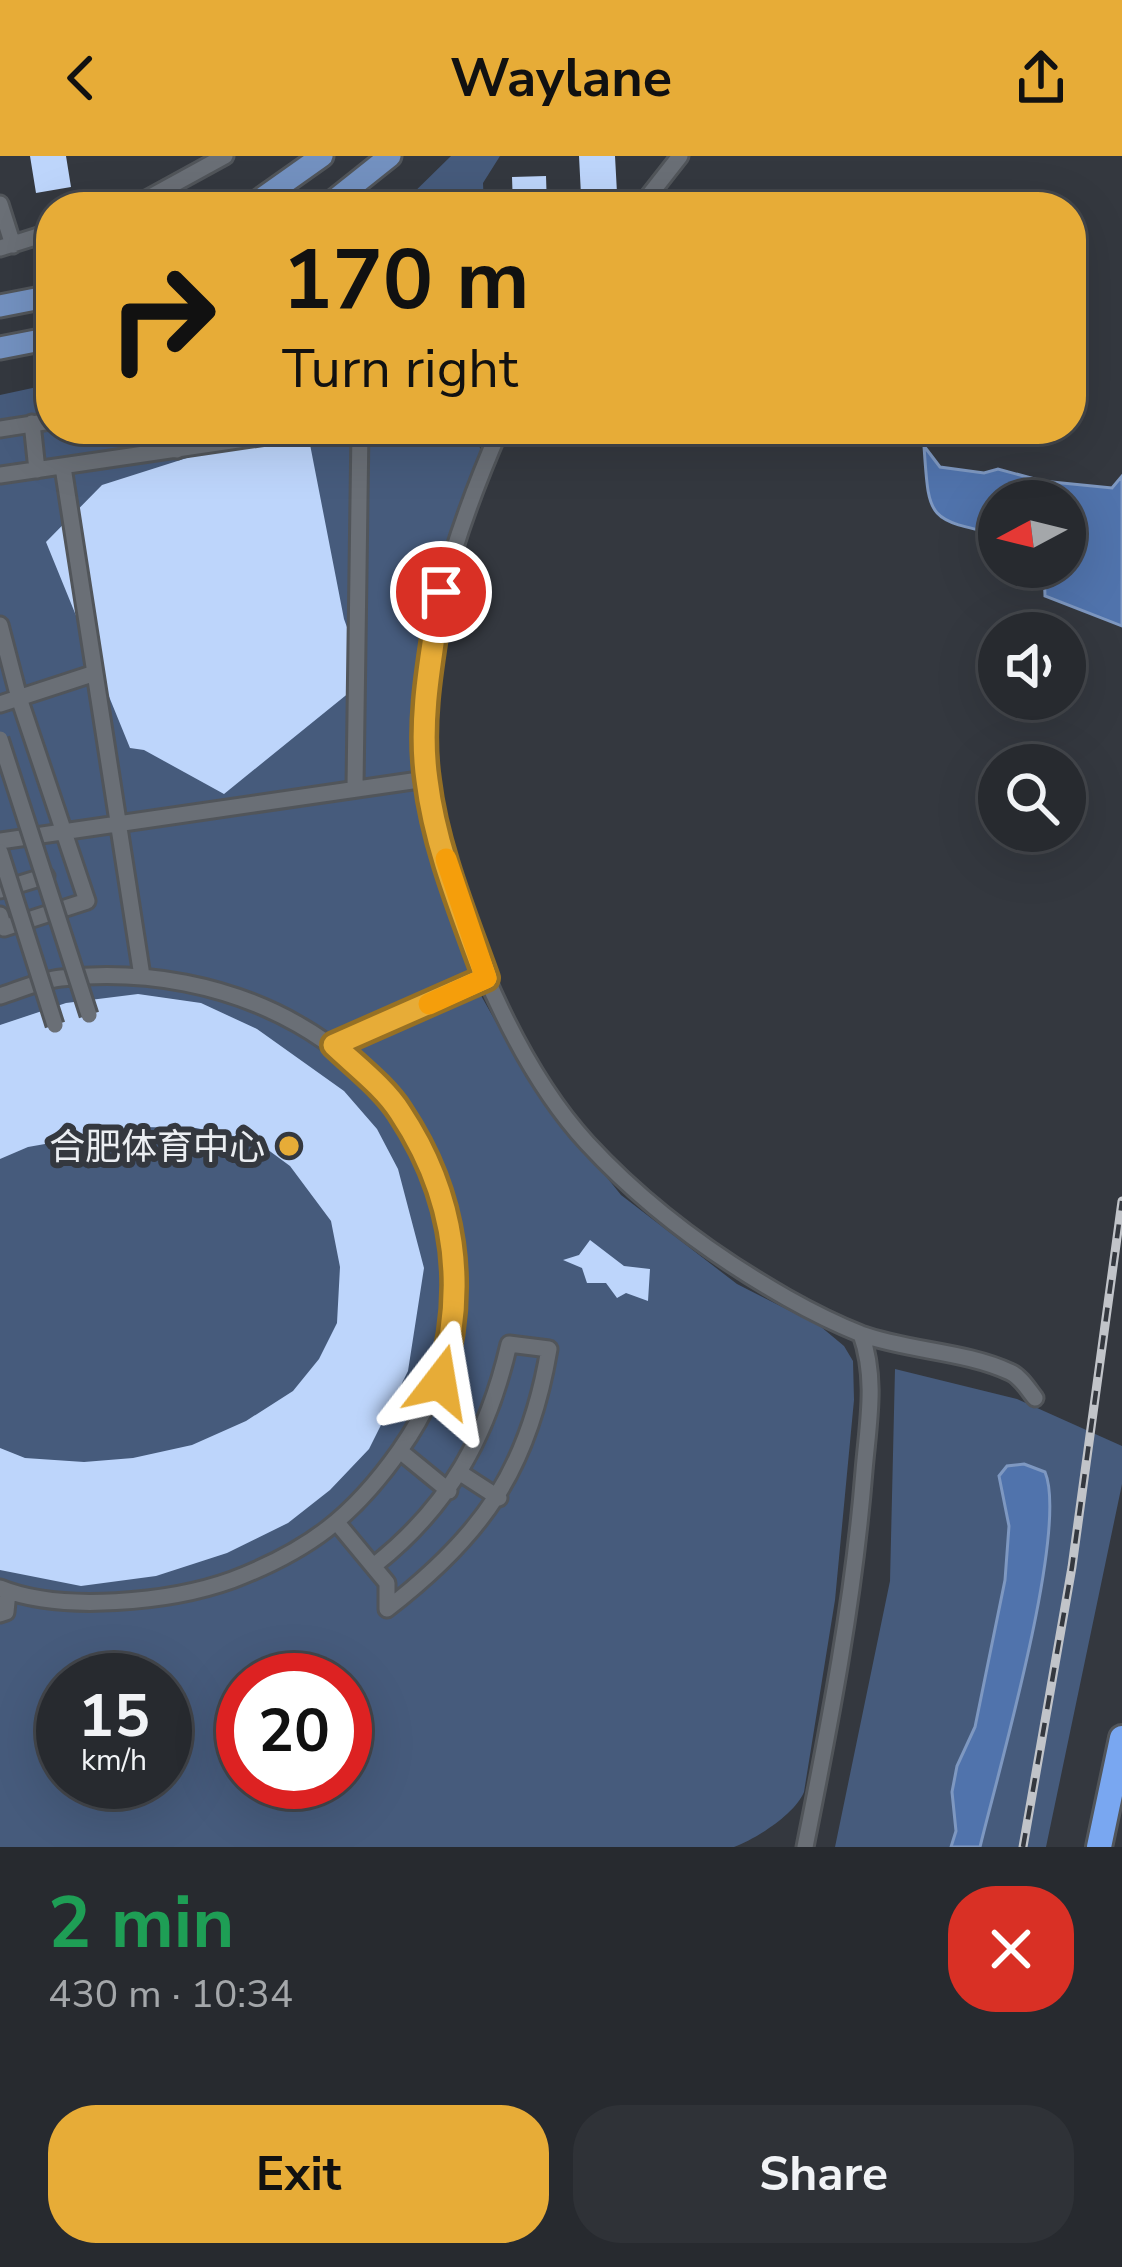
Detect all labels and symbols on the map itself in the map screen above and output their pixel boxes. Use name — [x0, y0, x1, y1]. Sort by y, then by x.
north arrow — [978, 480, 1086, 588]
pin — [390, 541, 492, 643]
place label: 合肥体育中心 — [49, 1123, 265, 1172]
marker: 合肥体育中心 — [276, 1133, 302, 1159]
position arrow — [377, 1319, 503, 1445]
speed limit sign: 20 — [216, 1653, 372, 1809]

